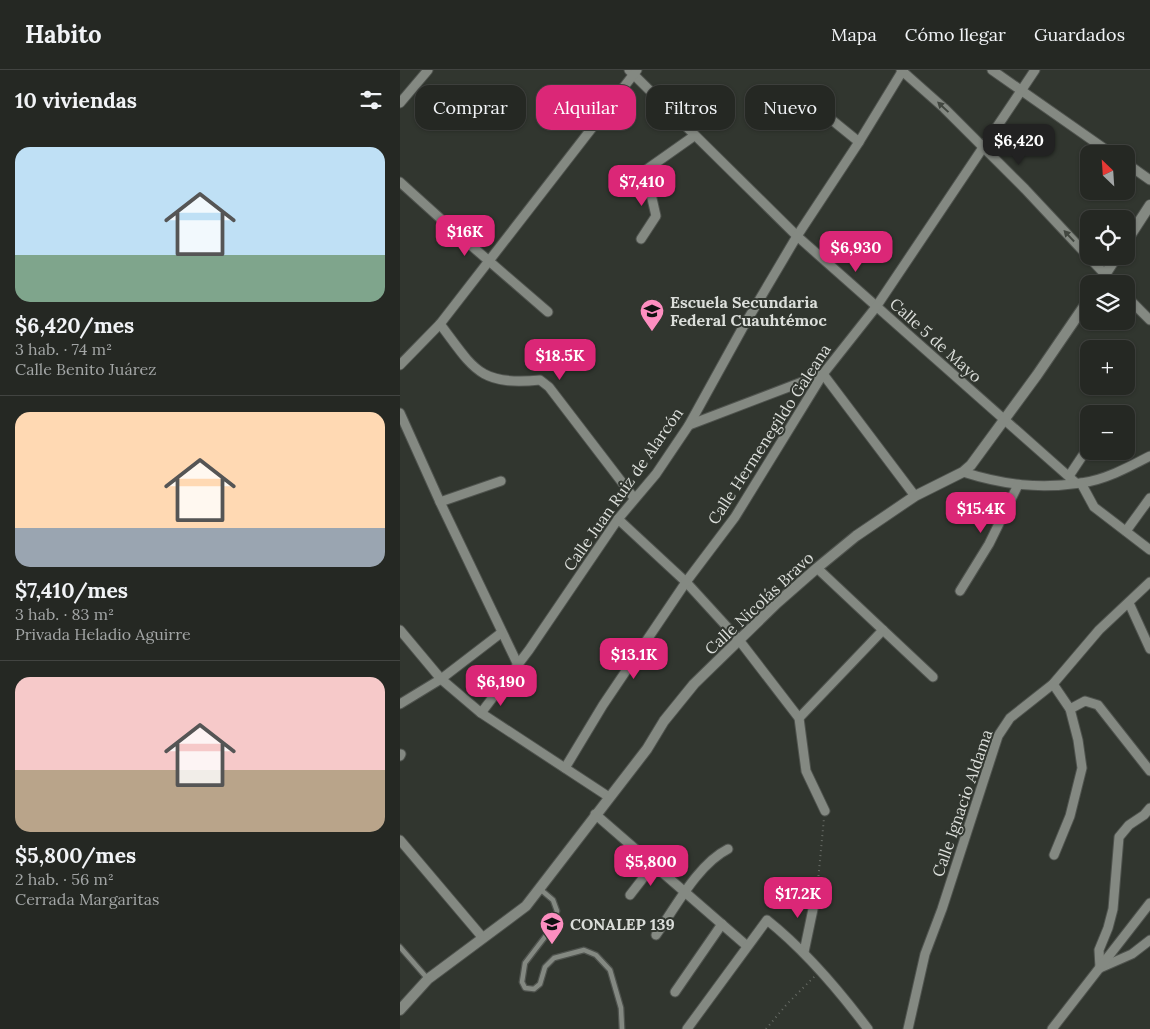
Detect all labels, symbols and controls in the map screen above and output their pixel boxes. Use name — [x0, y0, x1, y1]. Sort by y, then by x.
text: Habito — [25, 19, 102, 50]
text: Mapa — [831, 23, 877, 46]
text: Cómo llegar — [905, 23, 1006, 46]
text: Guardados — [1034, 23, 1125, 46]
chip: Comprar — [415, 85, 526, 130]
chip: Alquilar — [536, 85, 636, 130]
chip: Filtros — [646, 85, 735, 130]
chip: Nuevo — [745, 85, 835, 130]
icon: filters — [357, 86, 385, 114]
text: 10 viviendas — [15, 87, 137, 114]
one-way arrow — [937, 101, 949, 113]
pin: $6,420 — [978, 124, 1060, 166]
text: $6,420 — [994, 130, 1044, 150]
north arrow — [1080, 145, 1135, 200]
map controls — [1080, 145, 1135, 460]
pin: $7,410 — [601, 164, 683, 207]
text: $7,410 — [619, 171, 665, 191]
icon: home — [155, 179, 245, 269]
button: locate — [1080, 210, 1135, 265]
pin: $16K — [435, 214, 495, 257]
text: $16K — [447, 221, 483, 241]
pin: $6,930 — [815, 230, 897, 273]
one-way arrow — [1063, 230, 1075, 242]
text: $6,930 — [831, 237, 881, 257]
button: layers — [1080, 275, 1135, 330]
place label: Escuela Secundaria Federal Cuauhtémoc — [670, 292, 827, 330]
street label: Calle 5 de Mayo — [886, 293, 986, 387]
school or university icon: Escuela Secundaria Federal Cuauhtémoc — [639, 298, 665, 332]
text: $6,420/mes — [15, 312, 134, 339]
pin: $18.5K — [519, 338, 601, 381]
text: 3 hab. · 74 m² — [15, 339, 112, 359]
street label: Calle Hermenegildo Galeana — [703, 340, 835, 528]
button: + — [1080, 340, 1135, 395]
text: $18.5K — [536, 345, 584, 365]
text: Calle Benito Juárez — [15, 359, 156, 379]
street label: Calle Juan Ruiz de Alarcón — [559, 403, 687, 574]
button: − — [1080, 405, 1135, 460]
icon: home — [155, 445, 245, 535]
pin: $15.4K — [940, 492, 1022, 534]
text: $15.4K — [957, 498, 1005, 518]
street label: Calle Nicolás Bravo — [700, 547, 818, 659]
text: $7,410/mes — [15, 577, 128, 604]
text: 3 hab. · 83 m² — [15, 604, 114, 624]
text: Privada Heladio Aguirre — [15, 624, 191, 644]
pin: $13.1K — [593, 638, 675, 680]
text: $13.1K — [611, 644, 657, 664]
pin: $6,190 — [460, 664, 542, 707]
text: $6,190 — [477, 671, 525, 691]
icon: home — [155, 710, 245, 800]
street label: Calle Ignacio Aldama — [927, 727, 997, 879]
text: $5,800/mes — [15, 842, 136, 869]
pin: $5,800 — [610, 844, 692, 887]
text: $5,800 — [625, 851, 677, 871]
text: 2 hab. · 56 m² — [15, 869, 114, 889]
pin: $17.2K — [757, 876, 839, 919]
text: $17.2K — [775, 883, 821, 903]
text: Cerrada Margaritas — [15, 889, 159, 909]
school or university icon: CONALEP 139 — [539, 911, 565, 945]
place label: CONALEP 139 — [570, 914, 675, 934]

